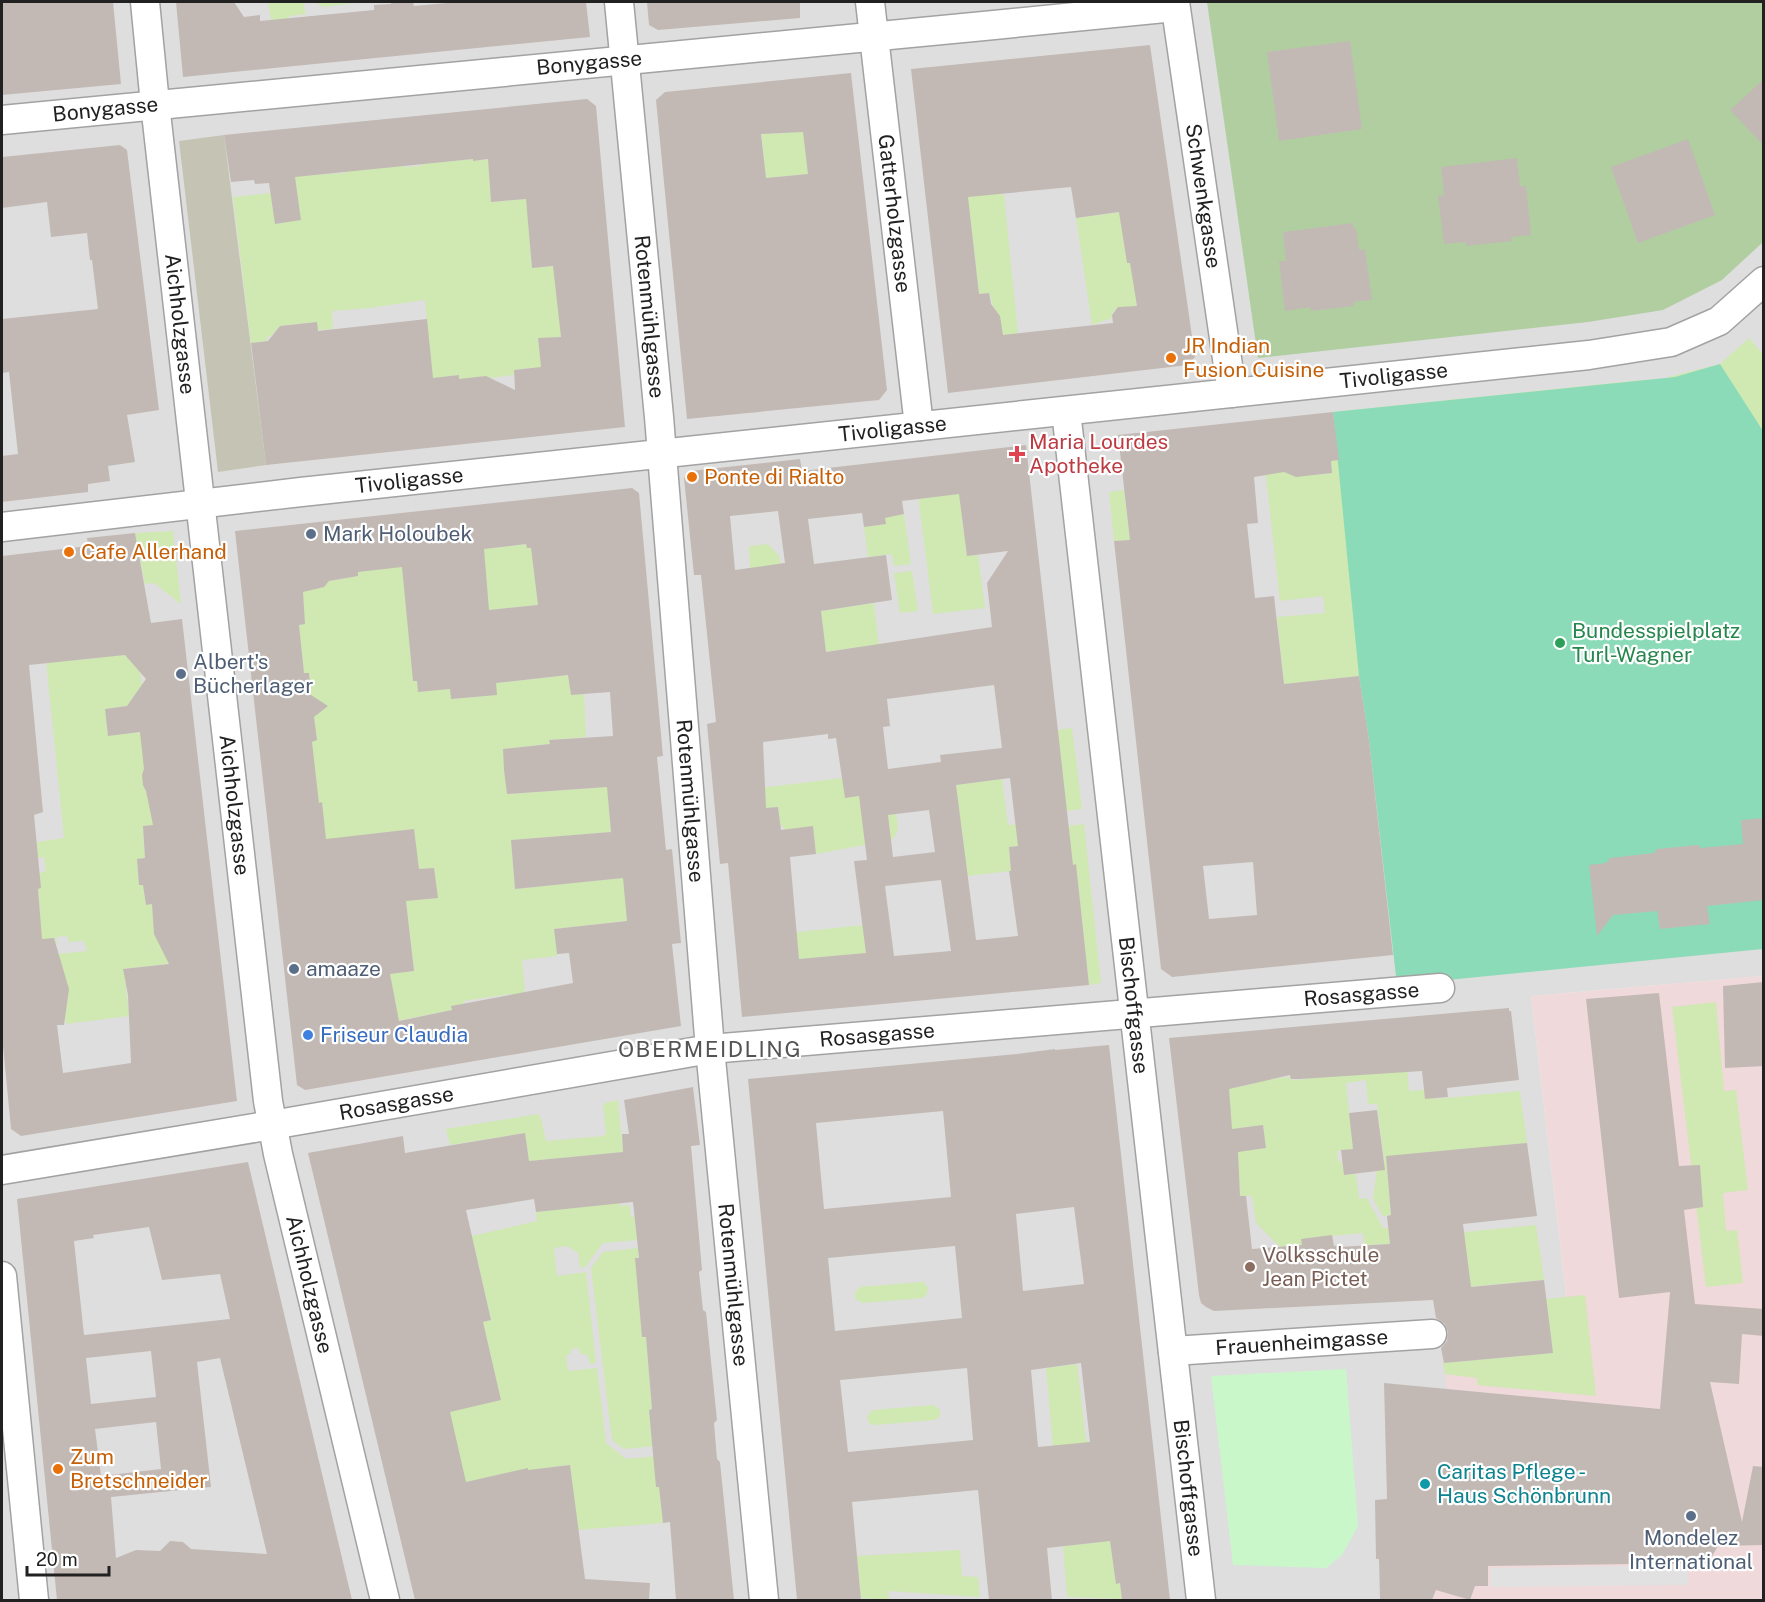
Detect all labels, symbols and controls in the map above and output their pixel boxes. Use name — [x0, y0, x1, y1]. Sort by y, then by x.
street label: Bonygasse — [535, 45, 643, 80]
street label: Bonygasse — [51, 91, 159, 127]
street label: Schwenkgasse — [1181, 122, 1227, 270]
street label: Gatterholzgasse — [873, 133, 917, 294]
street label: Rotenmühlgasse — [630, 234, 670, 399]
street label: Aichholzgasse — [160, 252, 201, 396]
place label: JR Indian Fusion Cuisine — [1183, 333, 1324, 382]
marker: JR Indian Fusion Cuisine — [1164, 351, 1178, 365]
street label: Tivoligasse — [1338, 357, 1449, 393]
street label: Tivoligasse — [837, 410, 948, 447]
place label: Maria Lourdes Apotheke — [1029, 429, 1168, 478]
marker: Maria Lourdes Apotheke — [1010, 447, 1024, 461]
street label: Tivoligasse — [354, 462, 465, 498]
place label: Ponte di Rialto — [704, 464, 844, 489]
marker: Ponte di Rialto — [685, 470, 699, 484]
place label: Mark Holoubek — [323, 521, 472, 546]
marker: Mark Holoubek — [304, 527, 318, 541]
place label: Cafe Allerhand — [81, 539, 227, 564]
marker: Cafe Allerhand — [62, 545, 76, 559]
place label: Bundesspielplatz Turl-Wagner — [1572, 618, 1740, 667]
marker: Bundesspielplatz Turl-Wagner — [1553, 636, 1567, 650]
place label: Albert's Bücherlager — [193, 649, 313, 698]
marker: Albert's Bücherlager — [174, 667, 188, 681]
street label: Rotenmühlgasse — [671, 718, 710, 883]
street label: Aichholzgasse — [215, 733, 255, 877]
street label: Bischoffgasse — [1114, 935, 1154, 1075]
place label: amaaze — [306, 956, 381, 981]
marker: amaaze — [287, 962, 301, 976]
street label: Rosasgasse — [1303, 977, 1420, 1011]
street label: Rosasgasse — [818, 1017, 936, 1052]
place label: Friseur Claudia — [320, 1022, 468, 1047]
marker: Friseur Claudia — [301, 1028, 315, 1042]
district label: OBERMEIDLING — [618, 1036, 802, 1062]
street label: Rosasgasse — [337, 1081, 456, 1125]
street label: Rotenmühlgasse — [713, 1202, 754, 1368]
street label: Aichholzgasse — [281, 1213, 338, 1356]
place label: Volksschule Jean Pictet — [1262, 1242, 1380, 1291]
marker: Volksschule Jean Pictet — [1243, 1260, 1257, 1274]
street label: Frauenheimgasse — [1214, 1324, 1389, 1360]
street label: Bischoffgasse — [1169, 1418, 1209, 1558]
place label: Zum Bretschneider — [70, 1444, 208, 1493]
place label: Caritas Pflege - Haus Schönbrunn — [1437, 1459, 1611, 1508]
marker: Zum Bretschneider — [51, 1462, 65, 1476]
marker: Caritas Pflege - Haus Schönbrunn — [1418, 1477, 1432, 1491]
marker: Mondelez International — [1684, 1509, 1698, 1523]
place label: Mondelez International — [1629, 1525, 1753, 1574]
scale bar — [27, 1539, 110, 1577]
text: 20 m — [36, 1549, 78, 1570]

